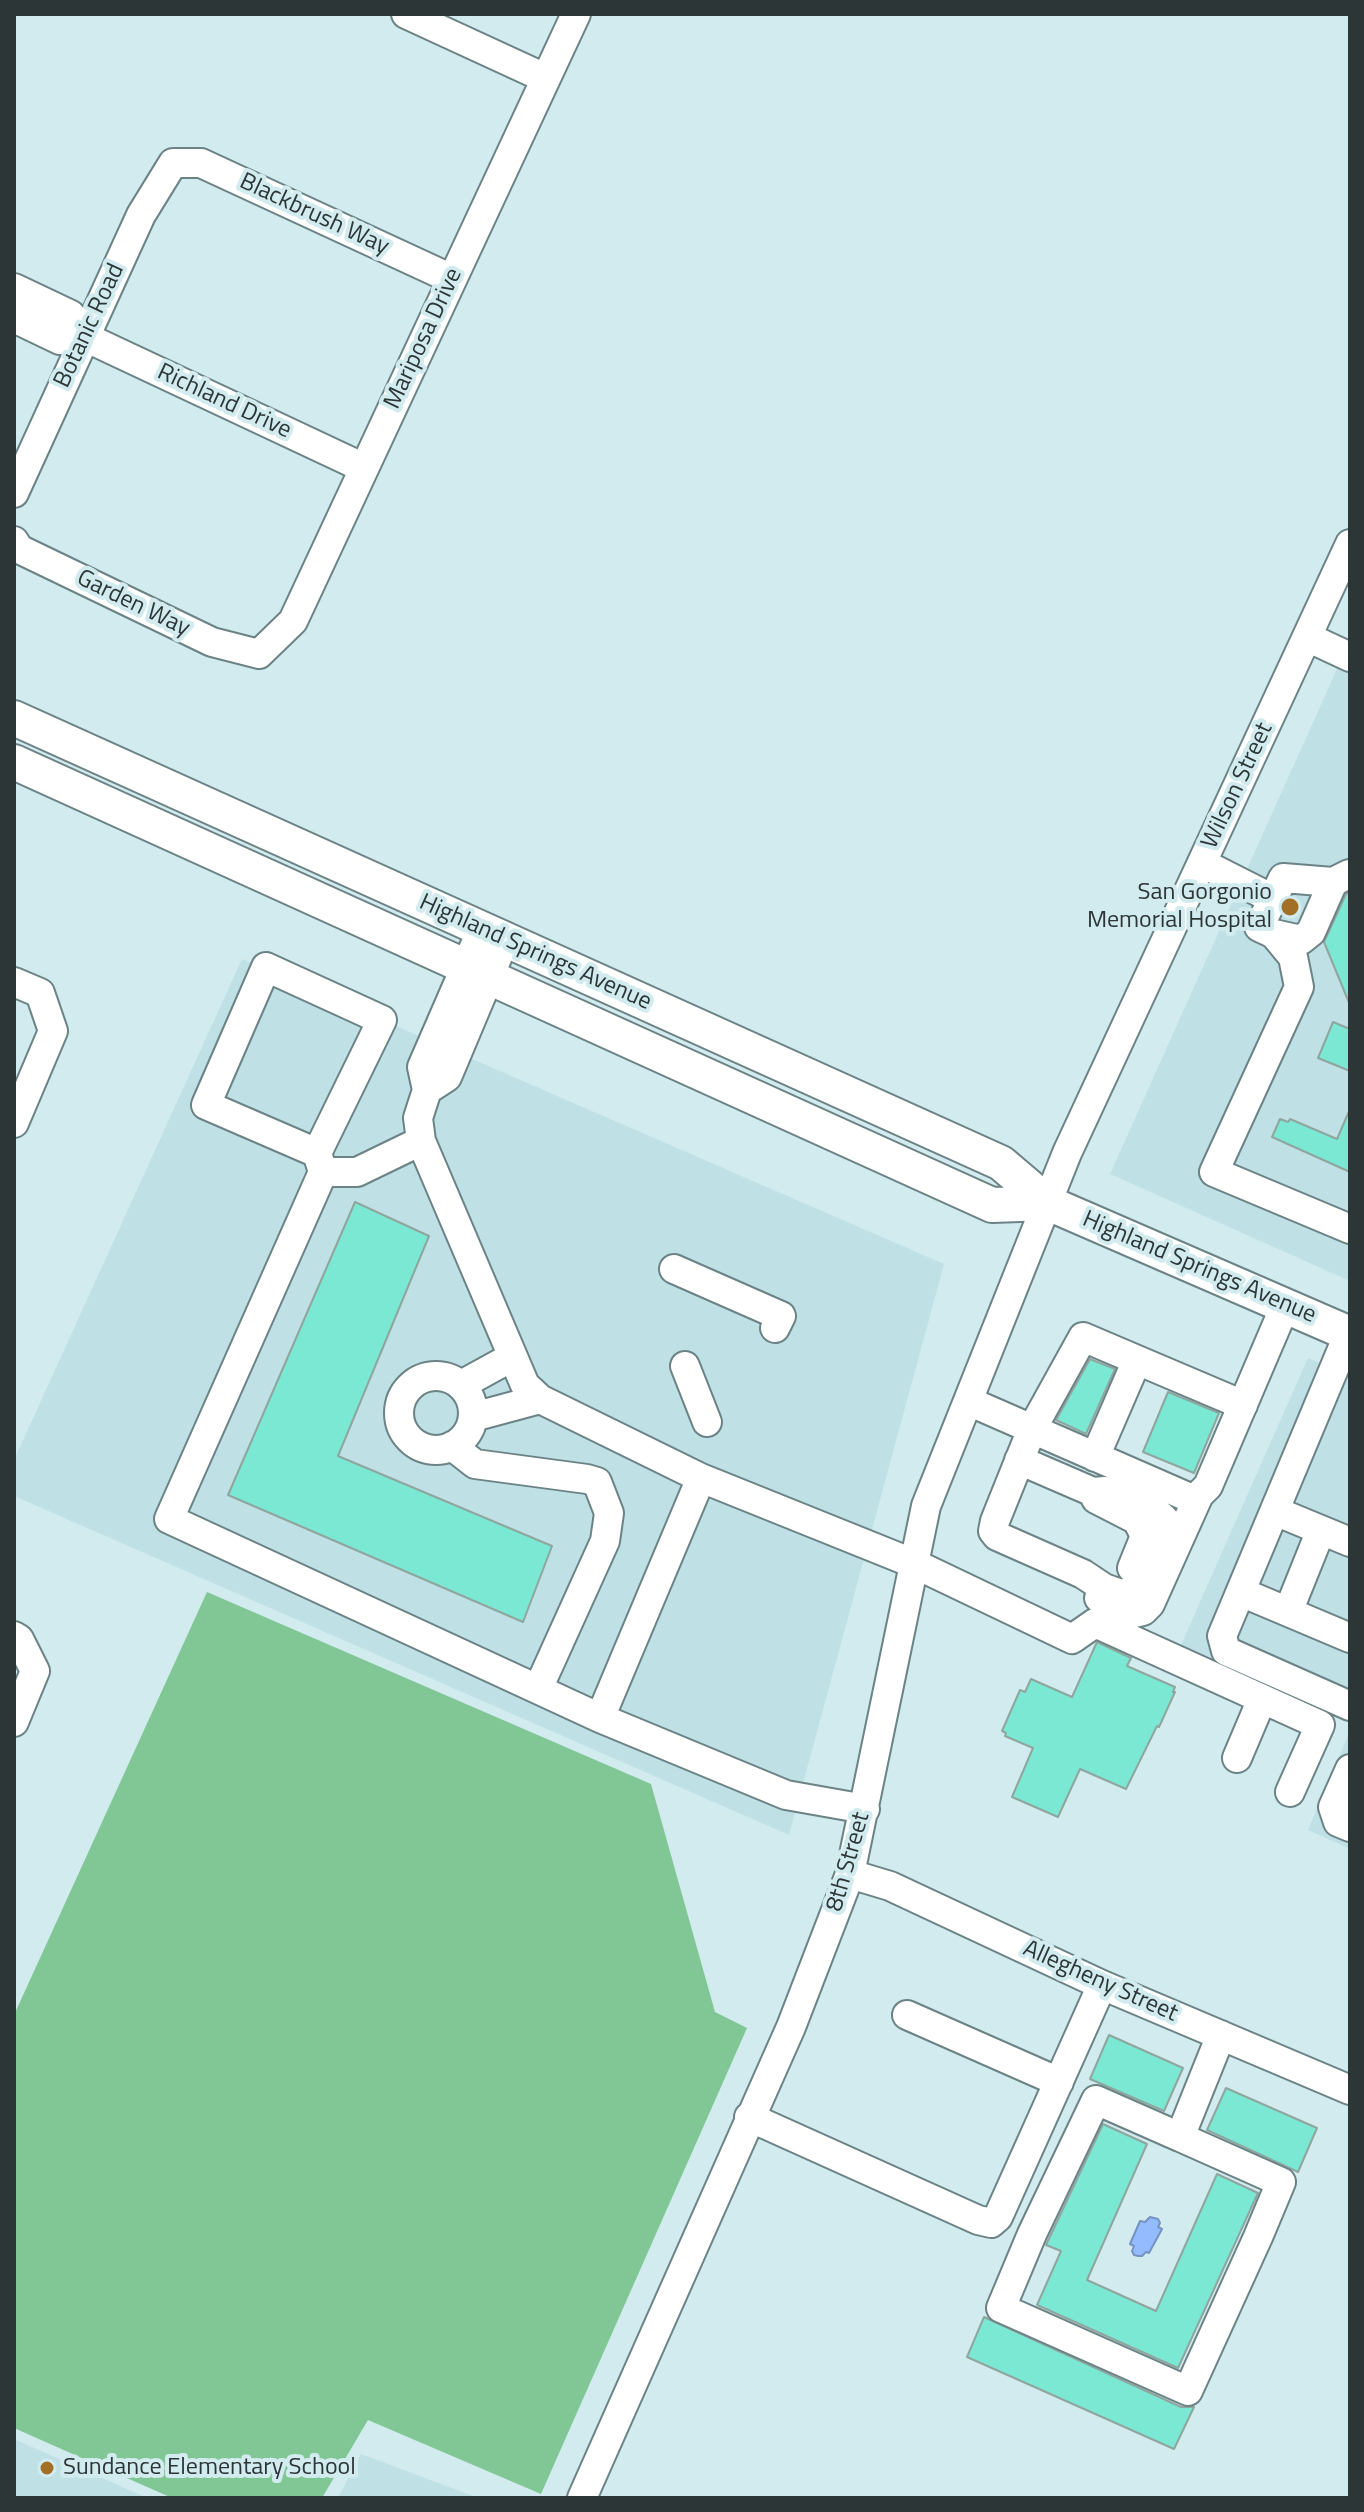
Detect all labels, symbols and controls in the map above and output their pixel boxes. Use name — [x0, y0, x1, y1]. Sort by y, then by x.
street label: Blackbrush Way — [235, 168, 393, 262]
street label: Botanic Road — [49, 259, 131, 393]
street label: Mariposa Drive — [379, 264, 469, 414]
street label: Richland Drive — [153, 358, 295, 446]
street label: Garden Way — [72, 564, 194, 644]
street label: Wilson Street — [1196, 718, 1280, 854]
place label: San Gorgonio Memorial Hospital — [1087, 879, 1272, 935]
street label: Highland Springs Avenue — [414, 889, 656, 1017]
marker: San Gorgonio Memorial Hospital — [1279, 896, 1301, 918]
street label: Highland Springs Avenue — [1078, 1206, 1320, 1330]
street label: 8th Street — [821, 1809, 877, 1915]
street label: Allegheny Street — [1018, 1935, 1182, 2029]
place label: Sundance Elementary School — [63, 2454, 356, 2482]
marker: Sundance Elementary School — [38, 2459, 56, 2477]

